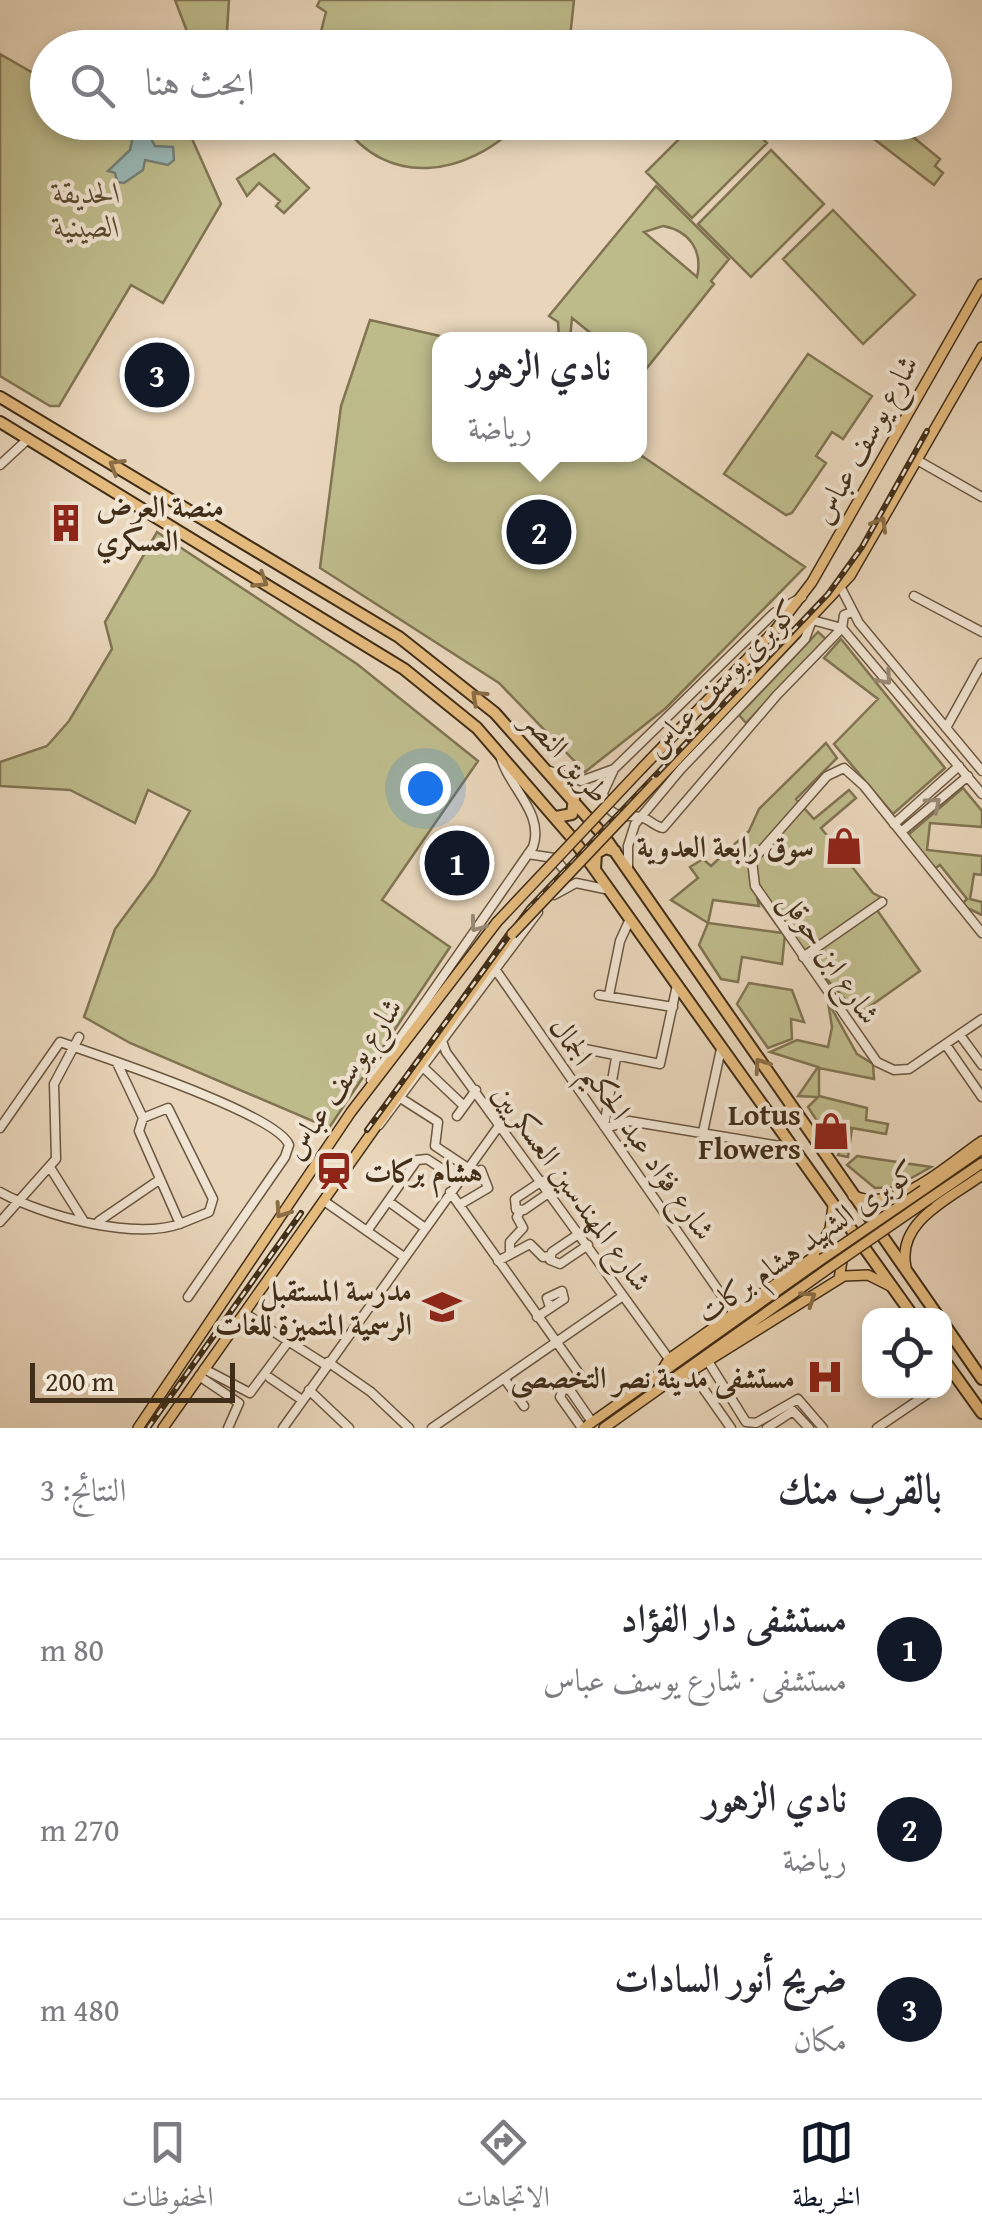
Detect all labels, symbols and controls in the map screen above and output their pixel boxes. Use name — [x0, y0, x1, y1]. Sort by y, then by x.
search box — [30, 30, 952, 140]
text: ابحث هنا — [145, 53, 255, 109]
icon: search — [65, 58, 120, 113]
park label: الحديقة الصينية — [50, 170, 121, 248]
popup — [432, 332, 647, 462]
text: نادي الزهور — [468, 337, 611, 393]
pin: 3 — [124, 338, 190, 412]
street label: شارع يوسف عباس — [799, 347, 932, 533]
text: رياضة — [468, 404, 532, 451]
one-way arrow — [109, 459, 127, 478]
place label: منصة العرض العسكري — [96, 484, 224, 564]
pin: 2 — [506, 494, 572, 570]
building icon: منصة العرض العسكري — [45, 502, 87, 544]
one-way arrow — [868, 517, 887, 535]
one-way arrow — [250, 569, 268, 588]
street label: كوبرى يوسف عباس — [634, 589, 808, 767]
one-way arrow — [874, 667, 892, 685]
one-way arrow — [471, 691, 489, 709]
street label: طريق النصر — [511, 697, 621, 813]
your location — [400, 763, 451, 814]
one-way arrow — [923, 798, 941, 816]
place label: سوق رابعة العدوية — [637, 824, 814, 868]
shop icon: سوق رابعة العدوية — [823, 825, 865, 867]
pin: 1 — [424, 826, 490, 900]
street label: شارع ابن حوقل — [767, 882, 892, 1035]
one-way arrow — [471, 914, 489, 932]
street label: شارع يوسف عباس — [272, 988, 416, 1170]
street label: شارع فؤاد عبد الحكيم الجمال — [533, 1007, 727, 1253]
one-way arrow — [755, 1057, 773, 1076]
street label: شارع المهندسين العسكريين — [479, 1074, 663, 1302]
place label: Lotus Flowers — [698, 1092, 801, 1170]
shop icon: Lotus Flowers — [810, 1110, 852, 1152]
street label: كوبرى الشهيد هشام بركات — [687, 1148, 928, 1338]
place label: هشام بركات — [364, 1149, 483, 1198]
station icon: هشام بركات — [313, 1150, 355, 1192]
one-way arrow — [276, 1201, 295, 1219]
place label: مدرسة المستقبل الرسمية المتميزة للغات — [215, 1268, 412, 1346]
school or university icon: مدرسة المستقبل الرسمية المتميزة للغات — [421, 1286, 463, 1328]
one-way arrow — [799, 1292, 817, 1311]
map controls — [862, 1308, 952, 1398]
button: locate — [862, 1308, 952, 1398]
place label: مستشفى مدينة نصر التخصصى — [510, 1355, 795, 1400]
hospital icon: مستشفى مدينة نصر التخصصى — [804, 1356, 846, 1398]
scale bar — [30, 1358, 235, 1402]
text: 200 m — [45, 1360, 114, 1401]
text: بالقرب منك — [778, 1457, 942, 1518]
text: النتائج: 3 — [40, 1466, 126, 1513]
text: مستشفى دار الفؤاد — [621, 1589, 847, 1645]
text: 80 m — [40, 1626, 104, 1673]
text: 1 — [901, 1626, 918, 1673]
text: مستشفى · شارع يوسف عباس — [543, 1656, 847, 1703]
text: نادي الزهور — [704, 1769, 847, 1825]
text: 270 m — [40, 1806, 119, 1853]
text: 2 — [901, 1806, 918, 1853]
text: رياضة — [782, 1836, 847, 1883]
text: ضريح أنور السادات — [614, 1949, 847, 2005]
text: 480 m — [40, 1986, 119, 2033]
text: 3 — [901, 1986, 918, 2033]
text: مكان — [793, 2016, 847, 2063]
tab: المحفوظات — [121, 2115, 214, 2224]
tab: الاتجاهات — [456, 2115, 550, 2224]
tab: الخريطة — [793, 2115, 861, 2224]

